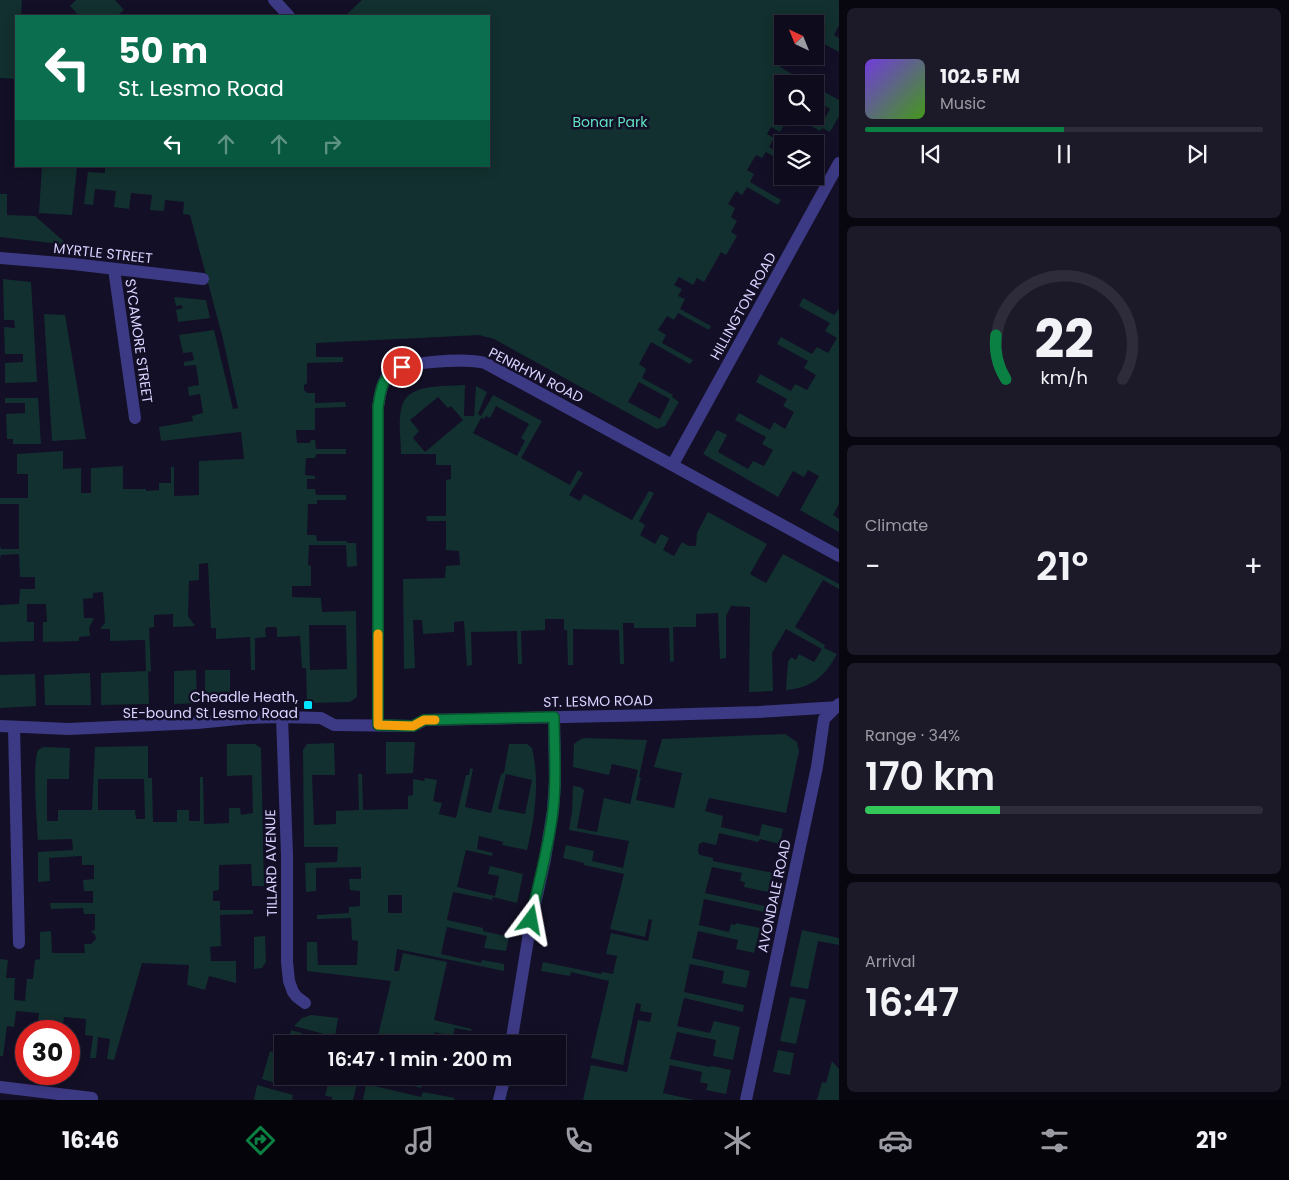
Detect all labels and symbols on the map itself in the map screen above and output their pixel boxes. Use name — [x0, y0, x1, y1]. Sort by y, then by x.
north arrow — [774, 15, 824, 65]
park label: Bonar Park — [573, 112, 648, 132]
street label: MYRTLE STREET — [52, 238, 154, 268]
street label: HILLINGTON ROAD — [705, 248, 781, 364]
street label: SYCAMORE STREET — [120, 278, 158, 405]
street label: PENRHYN ROAD — [485, 342, 587, 408]
pin — [381, 346, 423, 388]
place label: Cheadle Heath, SE-bound St Lesmo Road — [123, 687, 298, 723]
street label: ST. LESMO ROAD — [543, 690, 653, 712]
marker: Cheadle Heath, SE-bound St Lesmo Road — [302, 699, 314, 711]
street label: TILLARD AVENUE — [260, 809, 282, 917]
street label: AVONDALE ROAD — [752, 838, 796, 954]
position arrow — [504, 893, 556, 945]
speed limit sign: 30 — [15, 1020, 80, 1085]

